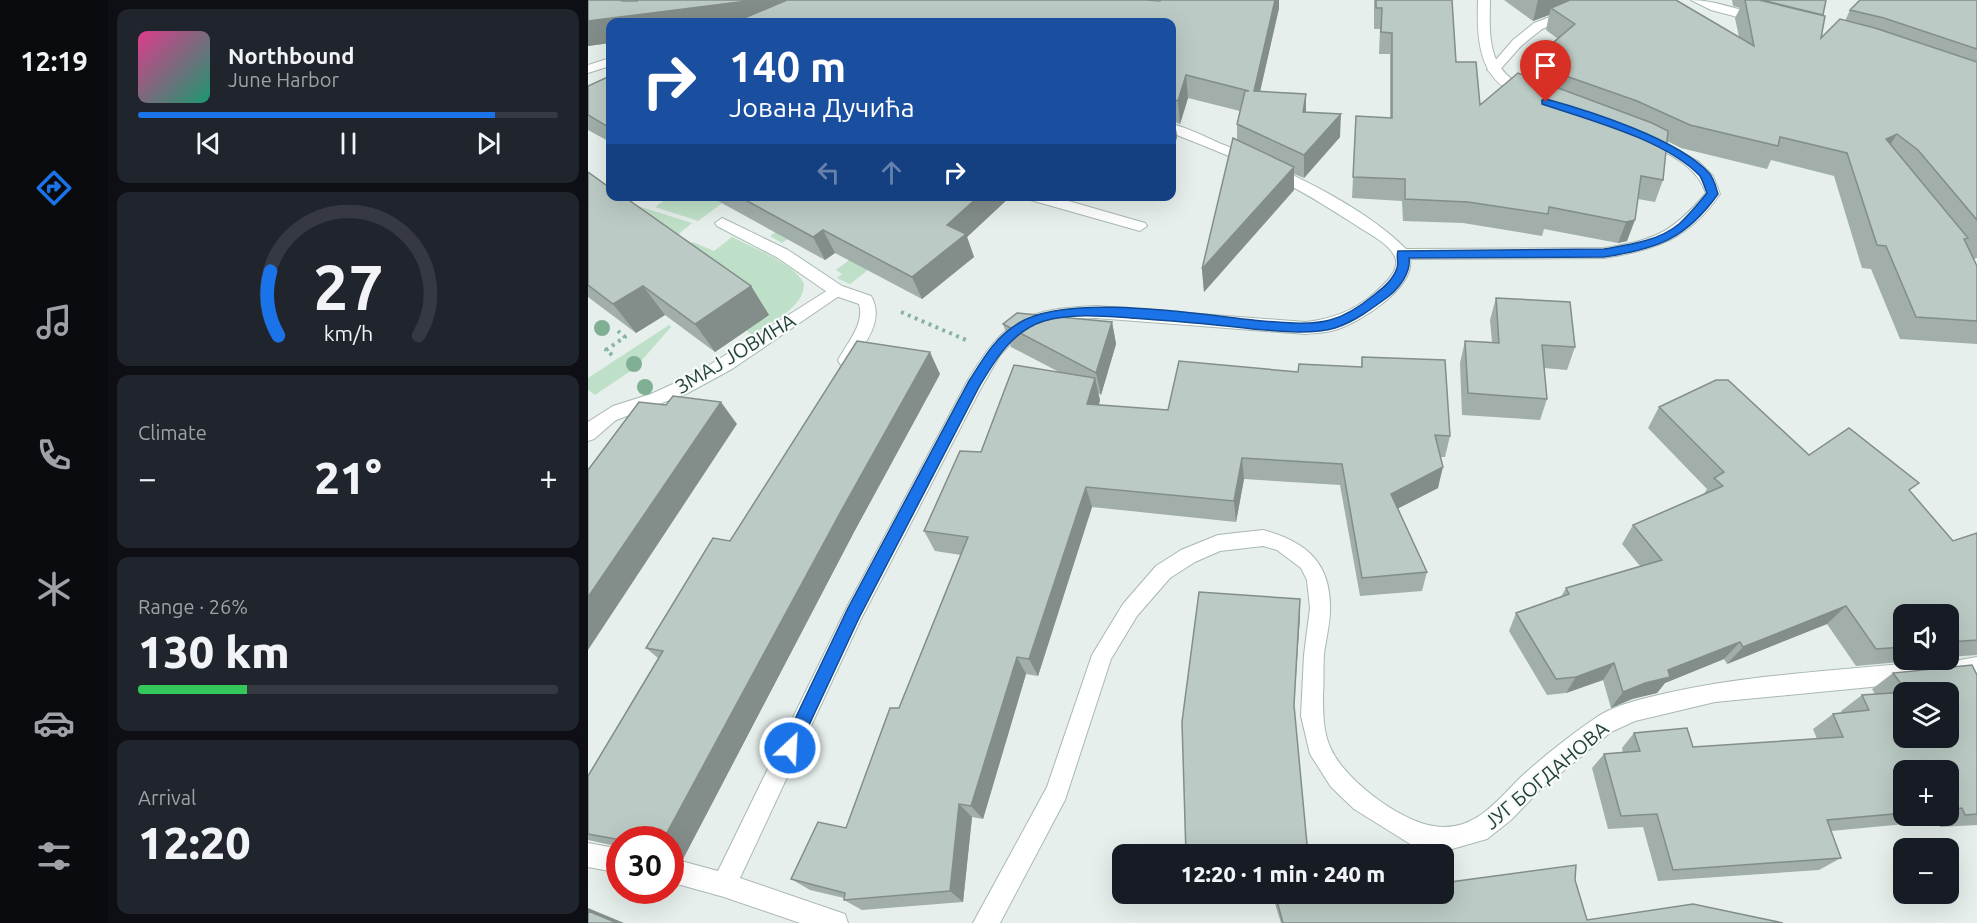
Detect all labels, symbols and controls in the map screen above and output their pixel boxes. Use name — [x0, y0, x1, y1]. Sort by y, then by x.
pin — [1520, 40, 1571, 102]
icon: right — [630, 42, 708, 120]
text: Northbound — [228, 43, 354, 68]
text: 140 m — [729, 43, 846, 90]
text: 12:19 — [20, 46, 88, 76]
icon: arrive — [1529, 49, 1562, 82]
text: June Harbor — [228, 68, 339, 91]
text: Јована Дучића — [729, 92, 915, 122]
icon: previous — [192, 127, 225, 160]
icon: pause — [332, 127, 365, 160]
icon: next — [472, 127, 505, 160]
icon: left — [812, 156, 845, 189]
icon: ahead — [875, 156, 908, 189]
icon: right — [938, 156, 971, 189]
icon: directions — [33, 167, 75, 209]
text: 27 — [313, 252, 383, 322]
icon: music — [33, 301, 75, 343]
street label: ЗМАЈ ЈОВИНА — [671, 308, 799, 398]
text: km/h — [323, 321, 373, 345]
text: Climate — [138, 421, 207, 444]
icon: phone — [33, 434, 75, 476]
text: 21° — [314, 452, 382, 503]
text: − — [138, 459, 157, 496]
text: + — [539, 459, 558, 496]
icon: climate — [33, 568, 75, 610]
text: Range · 26% — [138, 595, 248, 618]
map controls — [1893, 604, 1959, 904]
button: sound — [1893, 604, 1959, 670]
text: 130 km — [138, 626, 290, 677]
button: layers — [1893, 682, 1959, 748]
icon: car — [33, 702, 75, 744]
position arrow — [758, 716, 822, 780]
street label: ЈУГ БОГДАНОВА — [1479, 716, 1613, 834]
button: + — [1893, 760, 1959, 826]
text: Arrival — [138, 786, 196, 809]
text: 12:20 — [138, 817, 251, 868]
speed limit sign: 30 — [606, 826, 684, 904]
icon: filters — [33, 835, 75, 877]
button: − — [1893, 838, 1959, 904]
text: 12:20 · 1 min · 240 m — [1181, 861, 1385, 886]

